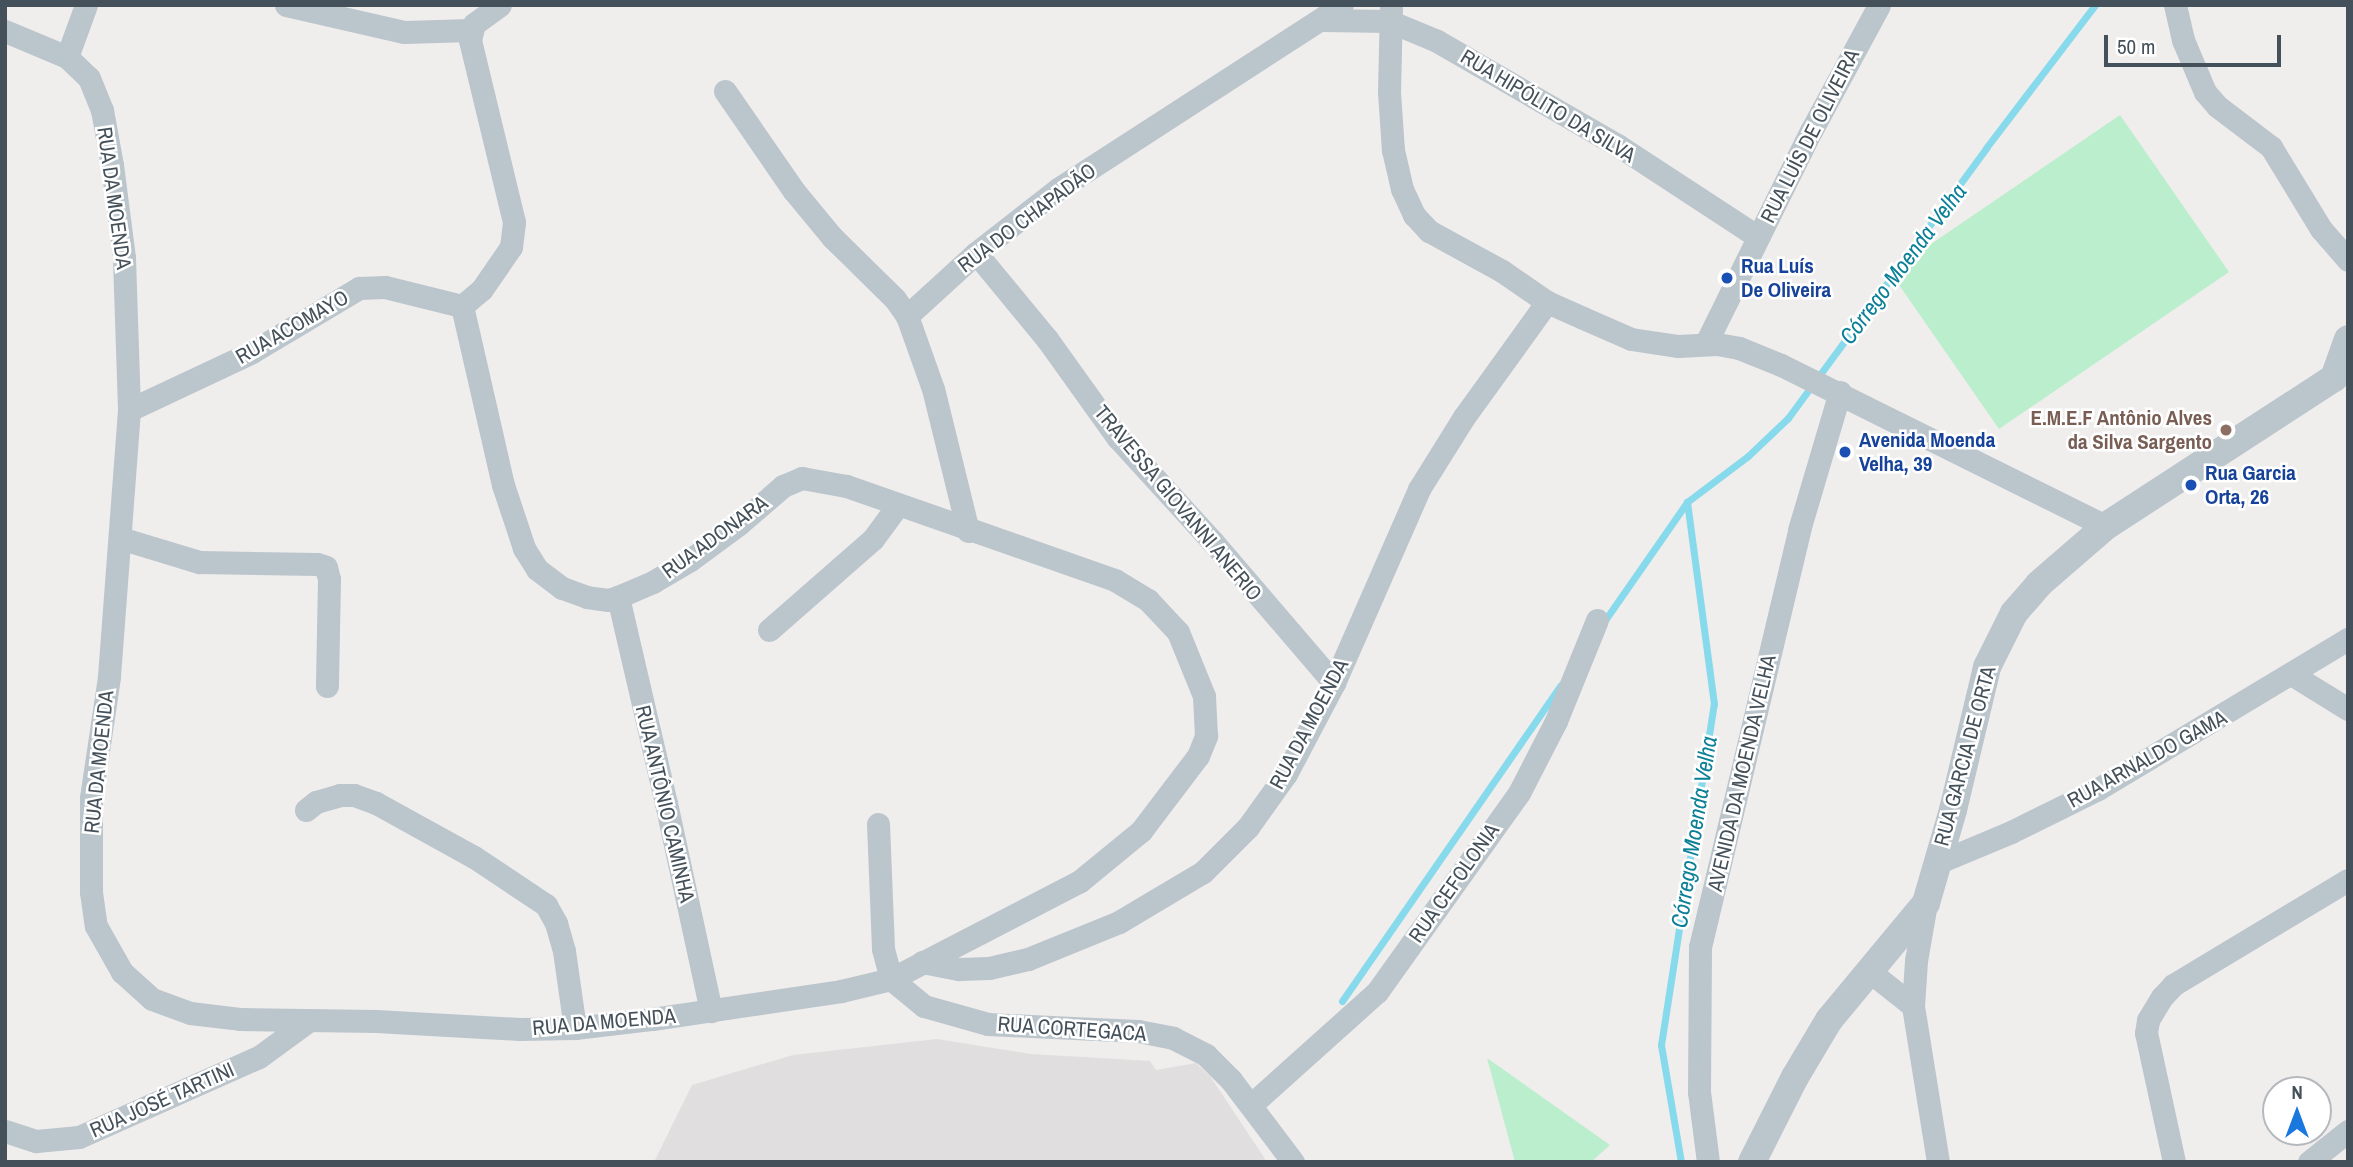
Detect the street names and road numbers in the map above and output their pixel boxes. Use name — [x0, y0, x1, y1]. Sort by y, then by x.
street label: RUA HIPÓLITO DA SILVA — [1455, 43, 1641, 169]
street label: RUA LUÍS DE OLIVEIRA — [1755, 45, 1865, 227]
street label: RUA DA MOENDA — [91, 124, 137, 272]
street label: RUA DO CHAPADÃO — [953, 158, 1101, 278]
street label: RUA ACOMAYO — [230, 284, 354, 370]
street label: TRAVESSA GIOVANNI ANERIO — [1088, 399, 1268, 607]
street label: RUA ADONARA — [657, 490, 773, 584]
street label: AVENIDA DA MOENDA VELHA — [1702, 651, 1782, 895]
street label: RUA DA MOENDA — [1264, 654, 1354, 794]
street label: RUA GARCIA DE ORTA — [1929, 662, 2001, 850]
street label: RUA DA MOENDA — [79, 688, 119, 836]
street label: RUA ANTÔNIO CAMINHA — [630, 702, 700, 906]
street label: RUA ARNALDO GAMA — [2062, 704, 2232, 814]
street label: RUA CEFOLONIA — [1403, 818, 1505, 948]
street label: RUA DA MOENDA — [530, 1003, 678, 1041]
street label: RUA CORTEGACA — [996, 1011, 1148, 1047]
street label: RUA JOSÉ TARTINI — [85, 1057, 239, 1143]

